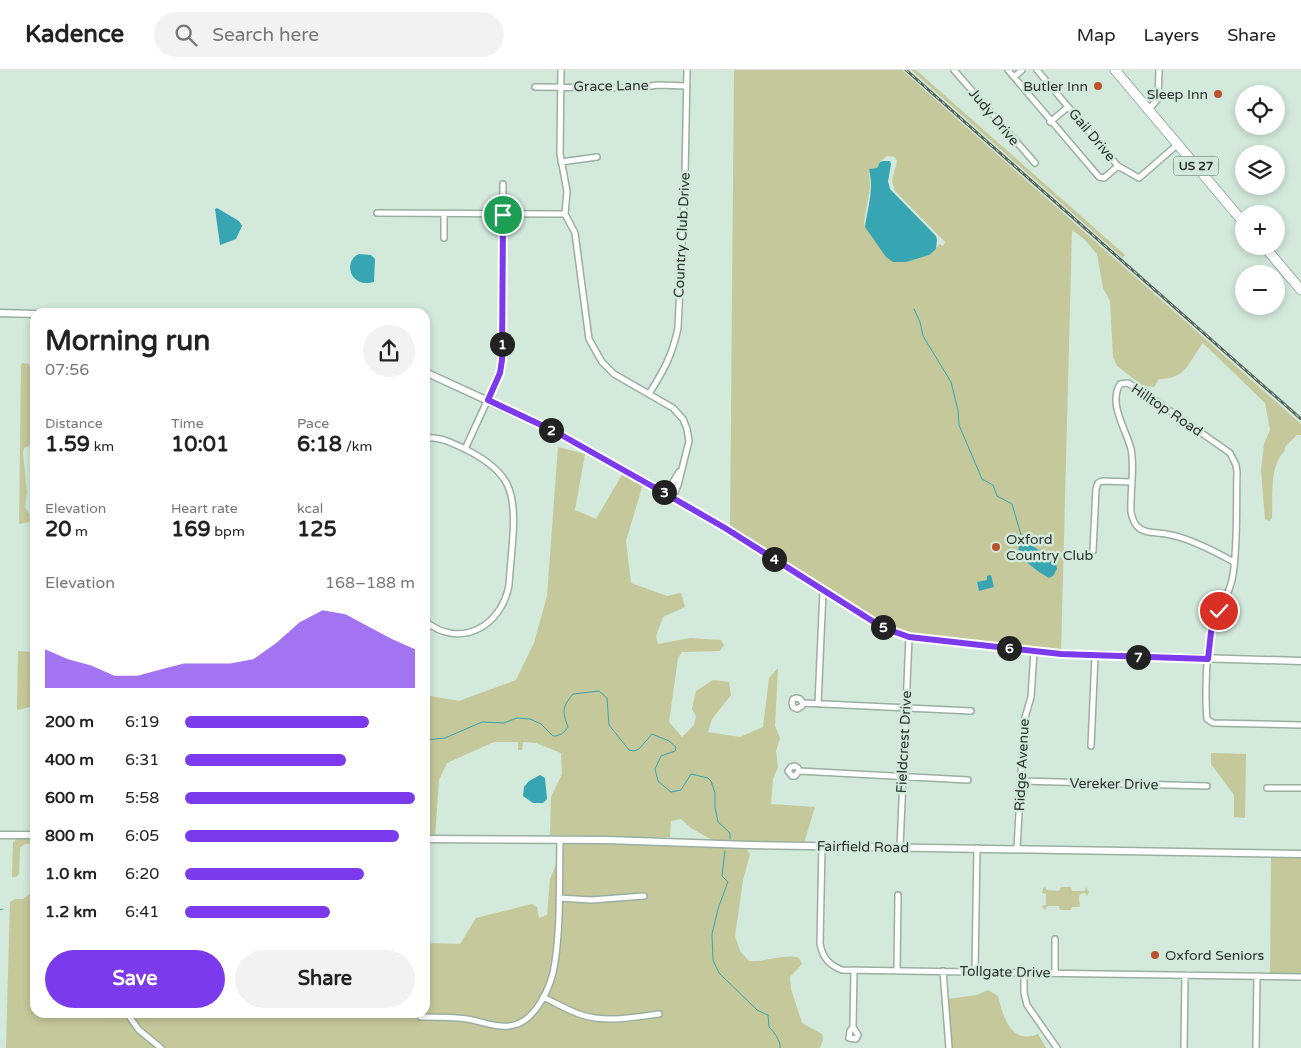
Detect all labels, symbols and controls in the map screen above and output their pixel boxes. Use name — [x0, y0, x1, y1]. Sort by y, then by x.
search box — [154, 12, 504, 57]
text: Kadence — [25, 20, 124, 49]
icon: search — [172, 21, 200, 49]
text: Search here — [212, 24, 319, 46]
text: Map — [1077, 24, 1116, 46]
text: Layers — [1144, 24, 1199, 46]
text: Share — [1227, 24, 1276, 46]
street label: Grace Lane — [573, 77, 649, 95]
place label: Butler Inn — [1023, 78, 1088, 95]
marker: Butler Inn — [1092, 80, 1104, 92]
street label: Judy Drive — [965, 85, 1023, 149]
map controls — [1235, 85, 1285, 315]
button: locate — [1235, 85, 1285, 135]
place label: Sleep Inn — [1147, 86, 1208, 103]
marker: Sleep Inn — [1212, 88, 1224, 100]
street label: Gail Drive — [1065, 105, 1119, 165]
button: layers — [1235, 145, 1285, 195]
road number: US 27 — [1174, 156, 1218, 175]
street label: Country Club Drive — [670, 172, 694, 298]
pin — [482, 194, 524, 236]
icon: arrive — [489, 201, 517, 229]
button: + — [1235, 205, 1285, 255]
button: − — [1235, 265, 1285, 315]
text: Morning run — [45, 324, 210, 358]
button: share — [363, 325, 415, 377]
pin: 1 — [490, 332, 514, 356]
text: 1 — [498, 336, 507, 353]
text: 07:56 — [45, 360, 89, 380]
street label: Hilltop Road — [1128, 380, 1206, 440]
text: Distance — [45, 415, 103, 432]
text: Time — [171, 415, 204, 432]
text: Pace — [297, 415, 329, 432]
pin: 2 — [538, 418, 564, 442]
text: 2 — [547, 422, 556, 439]
text: 1.59 — [45, 432, 90, 457]
text: 10:01 — [171, 432, 229, 457]
text: 6:18 — [297, 432, 342, 457]
text: km — [90, 438, 114, 455]
text: /km — [342, 438, 372, 455]
pin: 3 — [652, 480, 676, 504]
text: 3 — [660, 484, 669, 501]
text: Elevation — [45, 500, 106, 517]
text: Heart rate — [171, 500, 238, 517]
text: kcal — [297, 500, 323, 517]
text: 20 — [45, 517, 71, 542]
text: 169 — [171, 517, 211, 542]
text: 125 — [297, 517, 337, 542]
text: m — [71, 523, 88, 540]
text: bpm — [211, 523, 245, 540]
place label: Oxford Country Club — [1006, 531, 1094, 564]
marker: Oxford Country Club — [990, 541, 1002, 553]
pin: 4 — [762, 546, 786, 572]
text: 4 — [770, 551, 779, 568]
text: Elevation — [45, 573, 115, 593]
text: 168–188 m — [325, 573, 415, 593]
pin — [1198, 590, 1240, 632]
icon: check — [1205, 597, 1233, 625]
pin: 5 — [870, 614, 896, 640]
text: 5 — [879, 619, 888, 636]
pin: 6 — [996, 636, 1022, 660]
text: 6 — [1005, 640, 1014, 657]
pin: 7 — [1126, 644, 1150, 670]
text: 7 — [1134, 649, 1143, 666]
street label: Fieldcrest Drive — [893, 690, 915, 794]
text: 200 m — [45, 712, 94, 732]
text: 6:19 — [125, 712, 159, 732]
street label: Ridge Avenue — [1011, 718, 1033, 812]
text: 400 m — [45, 750, 94, 770]
text: 6:31 — [125, 750, 159, 770]
street label: Vereker Drive — [1069, 775, 1159, 793]
text: 600 m — [45, 788, 94, 808]
text: 5:58 — [125, 788, 159, 808]
text: 800 m — [45, 826, 94, 846]
text: 6:05 — [125, 826, 159, 846]
street label: Fairfield Road — [817, 838, 909, 856]
text: 1.0 km — [45, 864, 97, 884]
text: 6:20 — [125, 864, 159, 884]
text: 1.2 km — [45, 902, 97, 922]
text: 6:41 — [125, 902, 159, 922]
place label: Oxford Seniors — [1165, 947, 1265, 964]
marker: Oxford Seniors — [1149, 949, 1161, 961]
button: Save — [45, 950, 225, 1008]
button: Share — [235, 950, 415, 1008]
street label: Tollgate Drive — [959, 963, 1051, 981]

